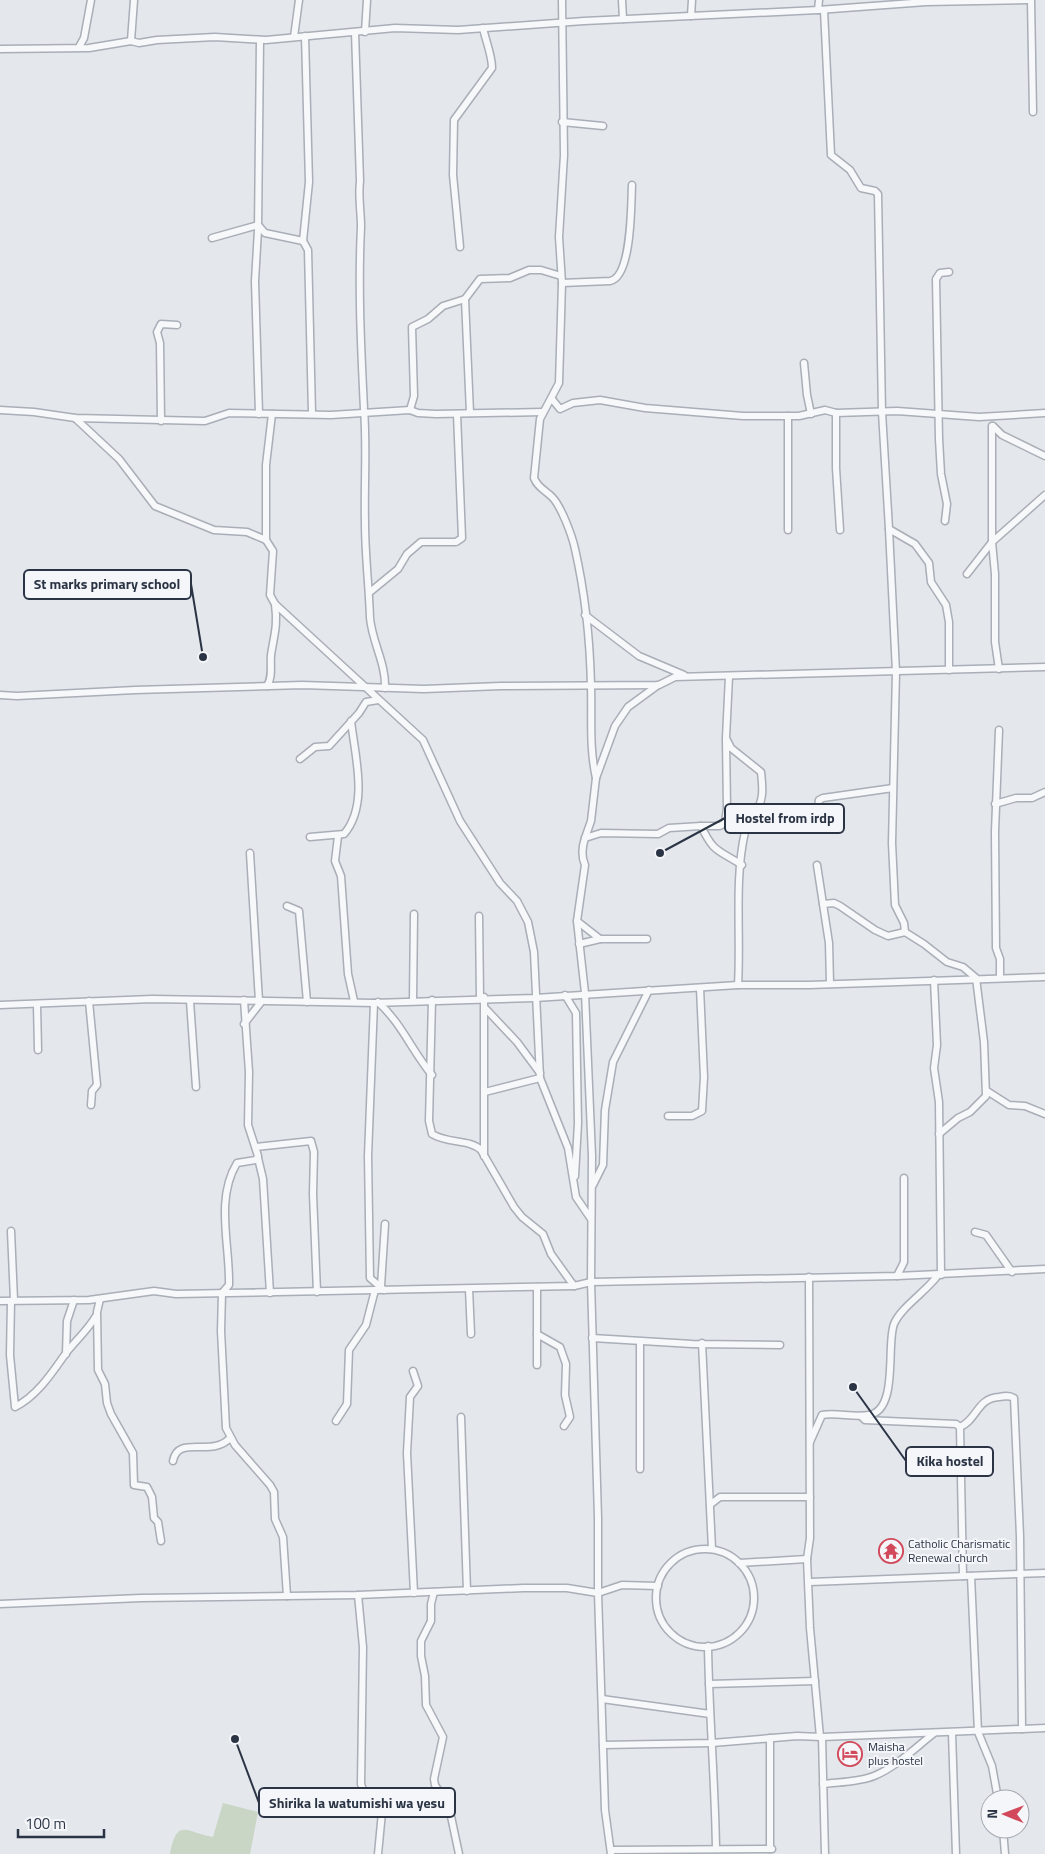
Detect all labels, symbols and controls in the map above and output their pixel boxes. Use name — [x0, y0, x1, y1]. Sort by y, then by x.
callout: St marks primary school — [24, 570, 191, 599]
text: St marks primary school — [34, 573, 180, 594]
callout: Hostel from irdp — [725, 804, 844, 833]
text: Hostel from irdp — [735, 807, 835, 828]
callout: Kika hostel — [906, 1447, 993, 1476]
text: Kika hostel — [916, 1450, 984, 1471]
place label: Catholic Charismatic Renewal church — [908, 1534, 1010, 1567]
temple icon: Catholic Charismatic Renewal church — [878, 1538, 904, 1564]
place label: Maisha plus hostel — [868, 1737, 923, 1770]
hotel icon: Maisha plus hostel — [837, 1741, 863, 1767]
callout: Shirika la watumishi wa yesu — [259, 1788, 455, 1817]
north arrow — [980, 1789, 1030, 1839]
text: Shirika la watumishi wa yesu — [269, 1792, 445, 1813]
scale bar — [18, 1806, 104, 1838]
text: N — [981, 1809, 1002, 1819]
text: 100 m — [25, 1812, 66, 1835]

